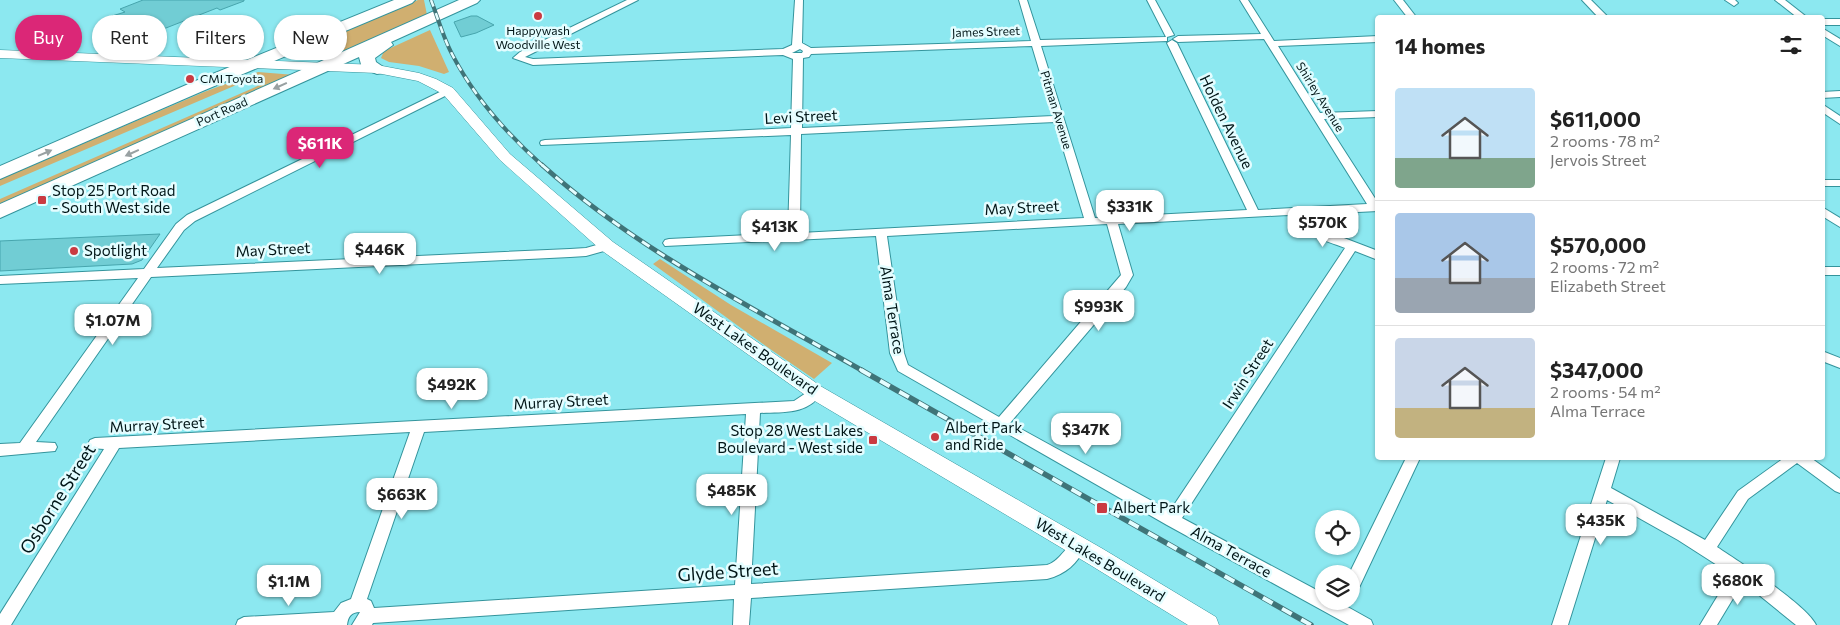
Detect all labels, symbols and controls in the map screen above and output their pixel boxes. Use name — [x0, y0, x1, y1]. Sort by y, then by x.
marker: Happywash Woodville West — [532, 10, 544, 22]
chip: Buy — [15, 15, 82, 60]
chip: Rent — [92, 15, 167, 60]
chip: Filters — [177, 15, 264, 60]
chip: New — [274, 15, 347, 60]
place label: Happywash Woodville West — [496, 23, 580, 51]
street label: James Street — [952, 23, 1020, 40]
icon: filters — [1777, 31, 1805, 59]
text: 14 homes — [1395, 33, 1485, 58]
street label: Shirley Avenue — [1294, 59, 1348, 134]
street label: Pitman Avenue — [1038, 69, 1076, 151]
place label: CMI Toyota — [200, 71, 263, 85]
street label: Holden Avenue — [1196, 72, 1257, 171]
marker: CMI Toyota — [184, 73, 196, 85]
one-way arrow — [273, 82, 287, 90]
street label: Port Road — [194, 94, 249, 129]
street label: Levi Street — [764, 105, 838, 127]
text: $611,000 — [1550, 106, 1641, 131]
icon: home — [1435, 108, 1495, 168]
pin: $611K — [285, 126, 355, 169]
text: 2 rooms · 78 m² — [1550, 131, 1660, 150]
text: $611K — [298, 133, 342, 152]
one-way arrow — [38, 149, 52, 157]
one-way arrow — [125, 149, 139, 157]
text: Jervois Street — [1550, 150, 1647, 169]
place label: Stop 25 Port Road - South West side — [52, 181, 175, 216]
pin: $331K — [1095, 190, 1165, 232]
marker: Stop 25 Port Road - South West side — [36, 194, 48, 206]
street label: May Street — [984, 196, 1060, 218]
text: $331K — [1107, 196, 1153, 215]
pin: $570K — [1288, 206, 1358, 248]
pin: $413K — [740, 210, 810, 252]
text: $570K — [1298, 212, 1348, 231]
text: $413K — [752, 216, 798, 235]
pin: $446K — [345, 232, 415, 275]
text: $570,000 — [1550, 232, 1646, 257]
icon: home — [1435, 233, 1495, 293]
street label: May Street — [235, 238, 311, 260]
text: $446K — [355, 239, 405, 258]
place label: Spotlight — [84, 241, 147, 259]
marker: Spotlight — [68, 245, 80, 257]
text: 2 rooms · 72 m² — [1550, 257, 1659, 276]
street label: Alma Terrace — [877, 264, 909, 355]
text: Elizabeth Street — [1550, 276, 1666, 295]
pin: $993K — [1064, 290, 1134, 332]
text: $993K — [1074, 296, 1124, 315]
street label: West Lakes Boulevard — [690, 298, 821, 398]
pin: $1.07M — [72, 304, 154, 346]
text: $1.07M — [85, 310, 141, 329]
street label: Irwin Street — [1218, 335, 1276, 412]
text: $347,000 — [1550, 357, 1643, 382]
icon: home — [1435, 358, 1495, 418]
pin: $492K — [417, 368, 487, 410]
text: $492K — [427, 374, 477, 393]
text: 2 rooms · 54 m² — [1550, 382, 1661, 401]
street label: Murray Street — [513, 390, 609, 412]
text: Alma Terrace — [1550, 401, 1645, 420]
pin: $347K — [1051, 412, 1121, 455]
street label: Murray Street — [109, 413, 205, 435]
place label: Albert Park and Ride — [945, 418, 1022, 453]
text: $347K — [1062, 419, 1110, 438]
place label: Stop 28 West Lakes Boulevard - West side — [717, 421, 863, 456]
marker: Albert Park and Ride — [929, 431, 941, 443]
marker: Stop 28 West Lakes Boulevard - West side — [867, 434, 879, 446]
street label: Osborne Street — [15, 439, 100, 558]
pin: $485K — [697, 474, 767, 516]
pin: $663K — [367, 478, 437, 520]
text: $485K — [707, 480, 757, 499]
text: $663K — [377, 484, 427, 503]
place label: Albert Park — [1113, 498, 1190, 516]
marker: Albert Park — [1095, 501, 1109, 515]
pin: $435K — [1566, 504, 1636, 546]
map controls — [1315, 510, 1360, 610]
button: locate — [1315, 510, 1360, 555]
text: $435K — [1577, 510, 1625, 529]
street label: West Lakes Boulevard — [1032, 513, 1169, 605]
street label: Alma Terrace — [1188, 522, 1275, 581]
street label: Glyde Street — [677, 557, 779, 586]
pin: $1.1M — [254, 564, 324, 607]
pin: $680K — [1703, 564, 1773, 606]
button: layers — [1315, 565, 1360, 610]
text: $680K — [1713, 570, 1763, 589]
text: $1.1M — [268, 571, 310, 590]

